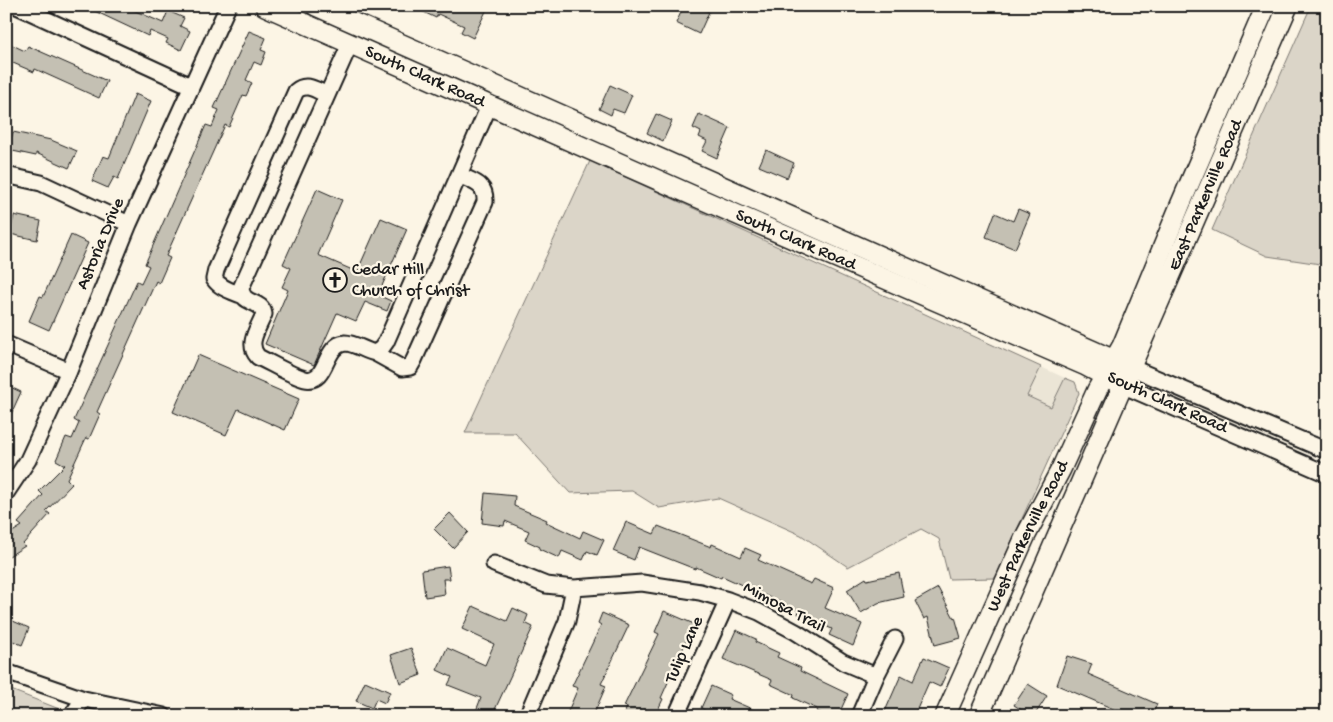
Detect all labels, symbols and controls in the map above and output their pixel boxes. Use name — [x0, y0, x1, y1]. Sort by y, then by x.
street label: South Clark Road — [362, 41, 490, 113]
street label: East Parkerville Road — [1164, 115, 1248, 274]
street label: Astoria Drive — [72, 194, 130, 293]
street label: South Clark Road — [732, 205, 860, 276]
place label: Cedar Hill Church of Christ — [352, 260, 471, 302]
church icon: Cedar Hill Church of Christ — [322, 267, 348, 293]
street label: South Clark Road — [1104, 367, 1232, 439]
street label: West Parkerville Road — [982, 456, 1074, 615]
street label: Mimosa Trail — [739, 577, 829, 639]
street label: Tulip Lane — [661, 613, 709, 688]

